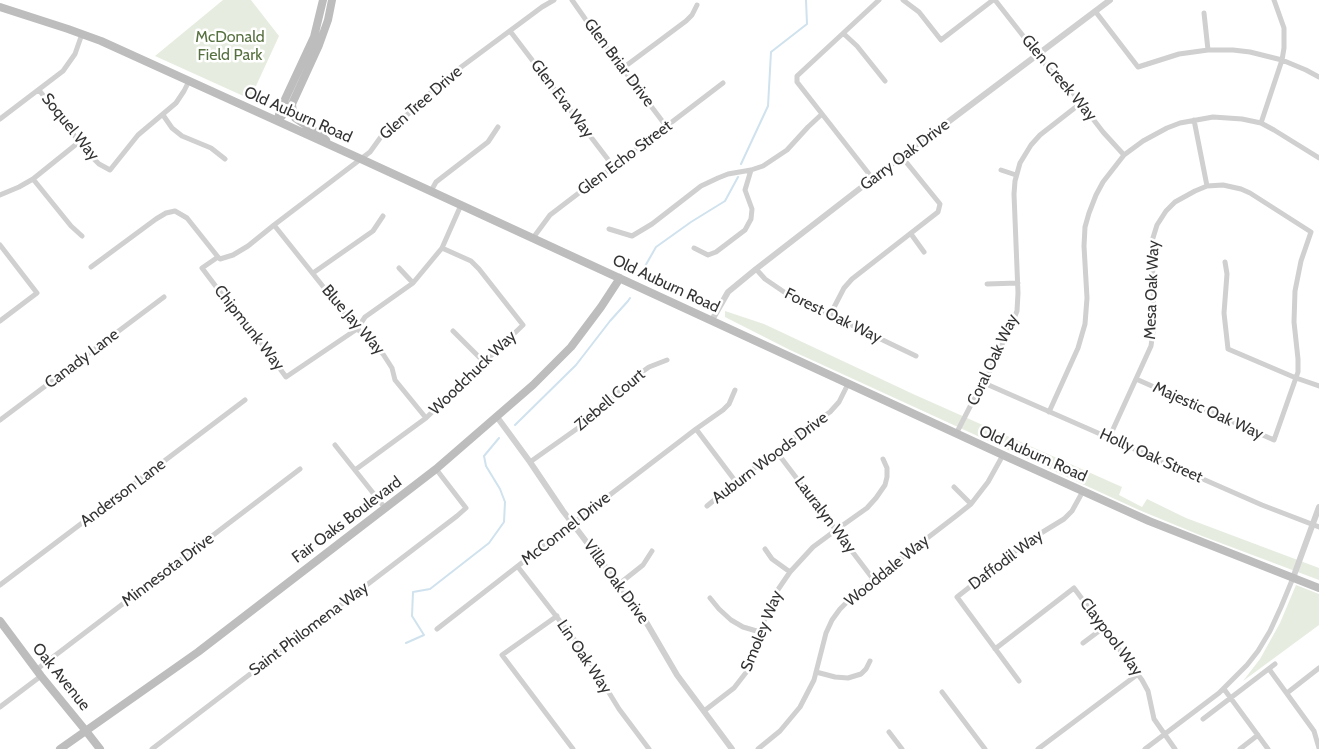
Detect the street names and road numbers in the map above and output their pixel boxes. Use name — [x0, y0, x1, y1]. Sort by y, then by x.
street label: Glen Briar Drive — [580, 15, 658, 111]
street label: Glen Creek Way — [1017, 31, 1101, 125]
street label: Glen Eva Way — [526, 56, 598, 142]
street label: Glen Tree Drive — [376, 62, 466, 144]
street label: Old Auburn Road — [241, 83, 355, 147]
street label: Soquel Way — [37, 90, 103, 164]
street label: Garry Oak Drive — [857, 115, 953, 195]
street label: Glen Echo Street — [574, 116, 676, 200]
street label: Mesa Oak Way — [1141, 240, 1163, 340]
street label: Old Auburn Road — [609, 251, 723, 317]
street label: Blue Jay Way — [317, 281, 389, 359]
street label: Chipmunk Way — [210, 282, 288, 374]
street label: Forest Oak Way — [781, 284, 885, 348]
street label: Coral Oak Way — [963, 311, 1023, 409]
street label: Canady Lane — [41, 325, 123, 393]
street label: Woodchuck Way — [426, 327, 520, 419]
street label: Ziebell Court — [571, 365, 649, 435]
street label: Majestic Oak Way — [1150, 378, 1266, 444]
street label: Auburn Woods Drive — [708, 408, 832, 508]
street label: Old Auburn Road — [976, 422, 1090, 486]
street label: Holly Oak Street — [1097, 425, 1205, 487]
street label: Anderson Lane — [77, 455, 169, 531]
street label: Fair Oaks Boulevard — [288, 473, 406, 567]
street label: Lauralyn Way — [790, 473, 860, 557]
street label: McConnel Drive — [518, 488, 614, 570]
street label: Daffodil Way — [965, 526, 1047, 594]
street label: Minnesota Drive — [118, 529, 218, 611]
street label: Wooddale Way — [841, 531, 933, 611]
street label: Villa Oak Drive — [579, 536, 653, 628]
street label: Saint Philomena Way — [246, 578, 372, 680]
street label: Smoley Way — [737, 588, 787, 674]
street label: Claypool Way — [1075, 594, 1147, 680]
street label: Lin Oak Way — [552, 617, 616, 697]
street label: Oak Avenue — [28, 639, 94, 715]

